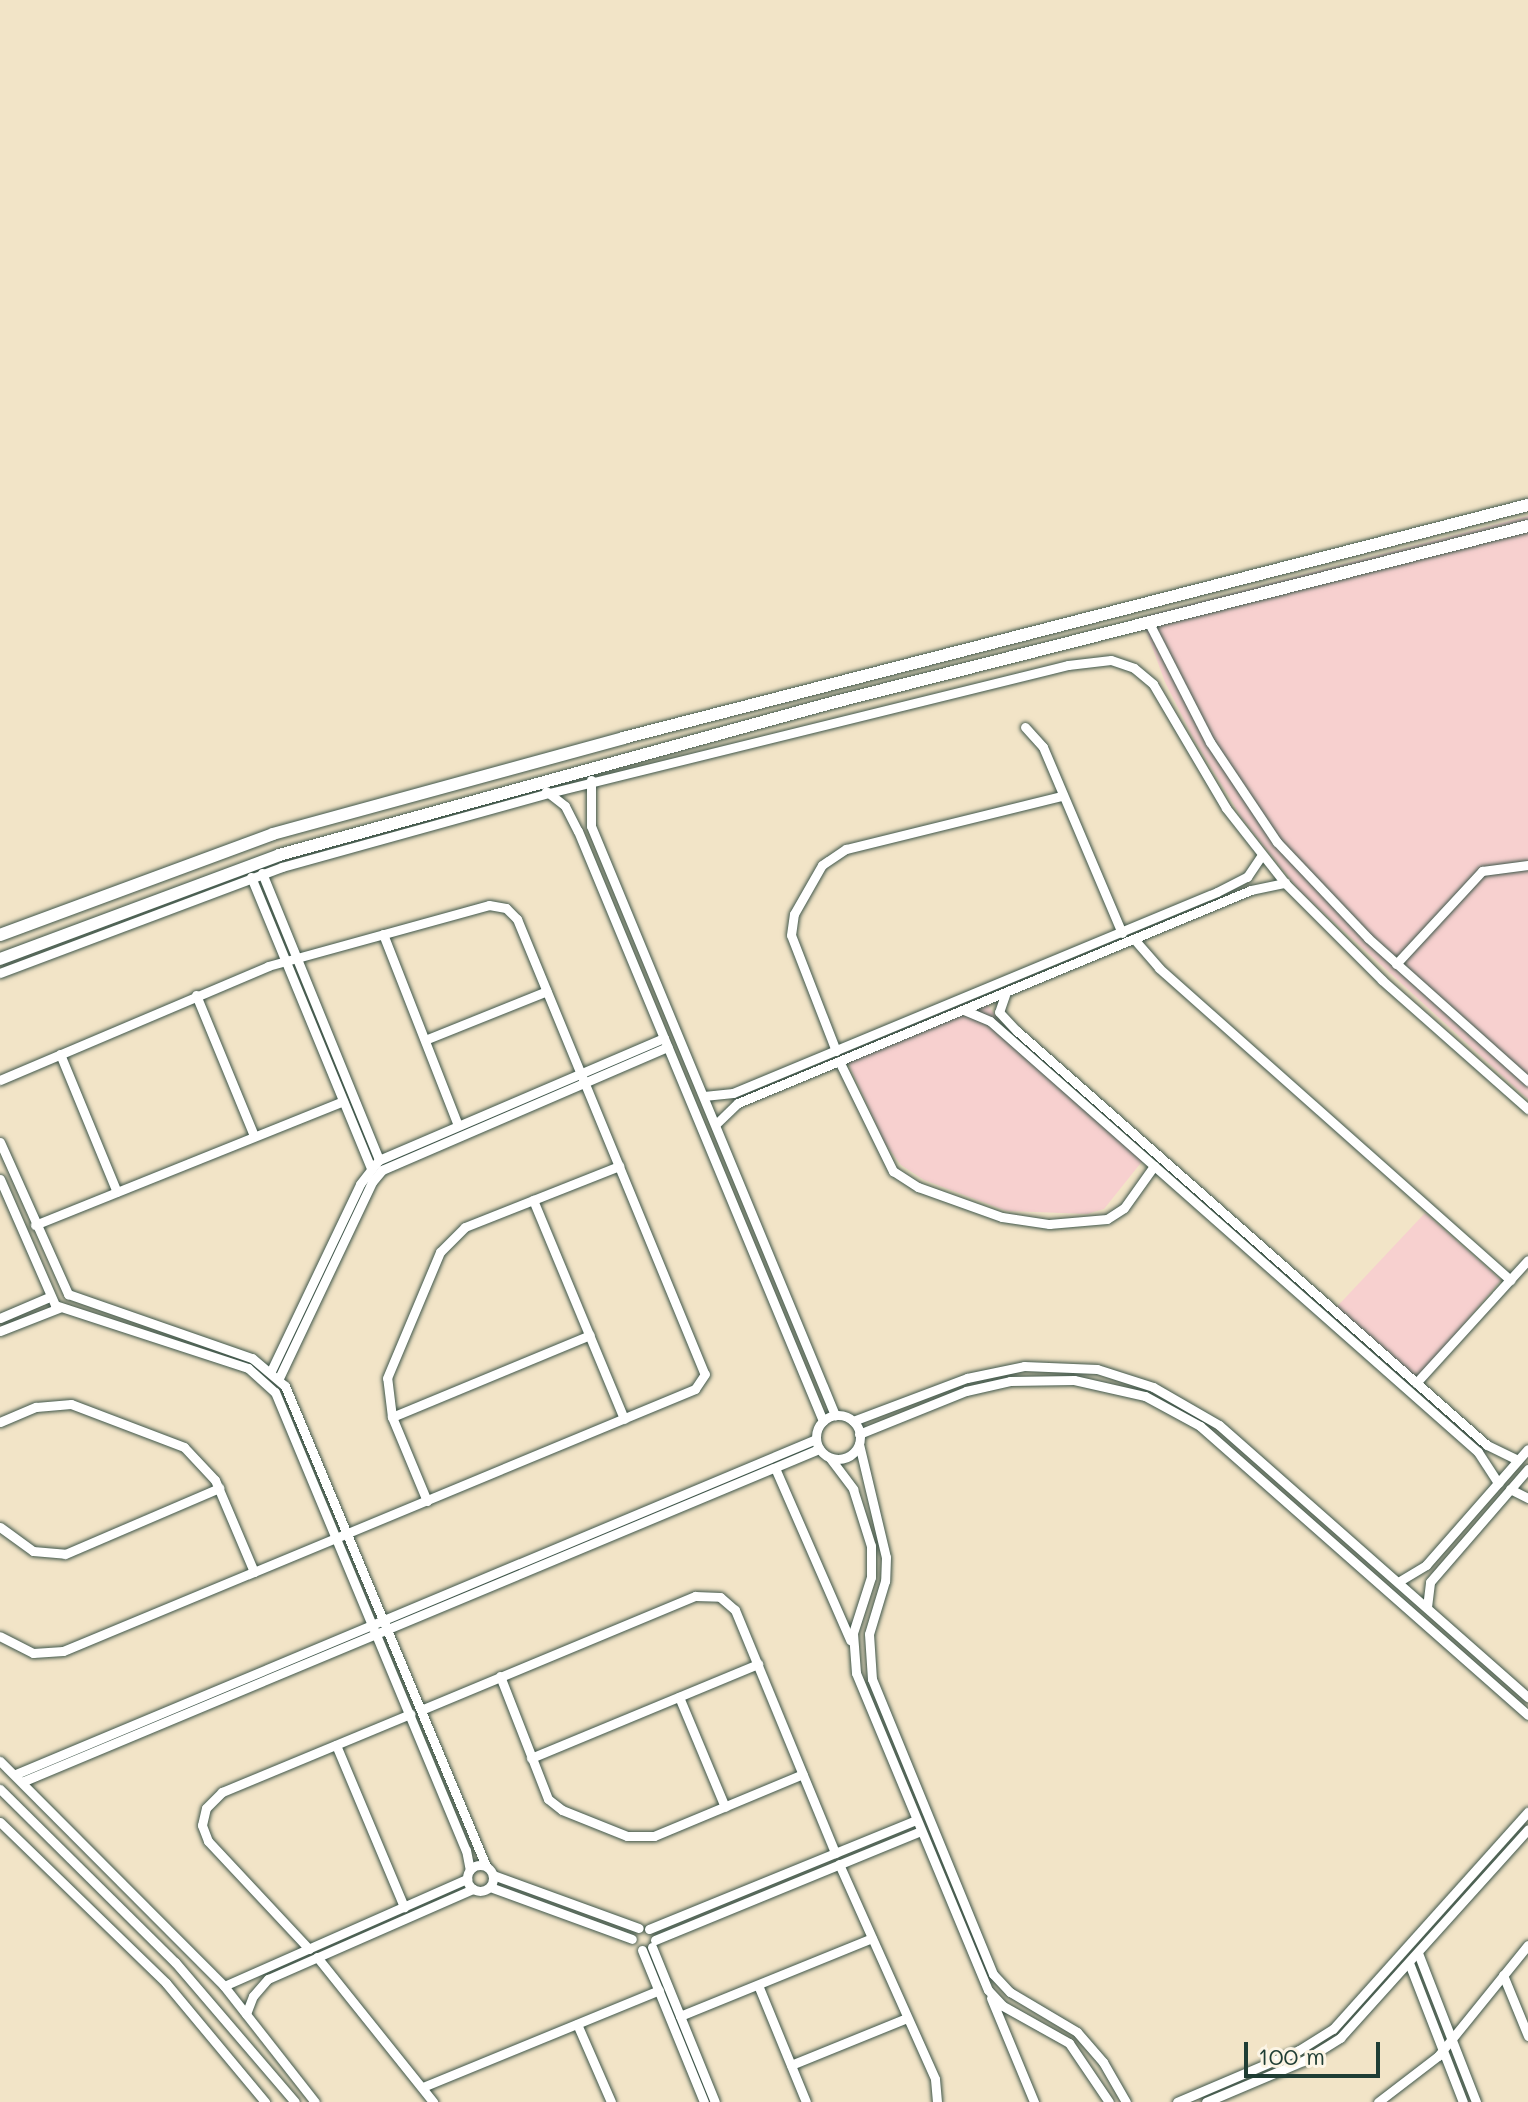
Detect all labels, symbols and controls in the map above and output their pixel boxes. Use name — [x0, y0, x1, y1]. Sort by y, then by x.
scale bar — [1248, 2026, 1384, 2076]
text: 100 m — [1258, 2040, 1325, 2071]

